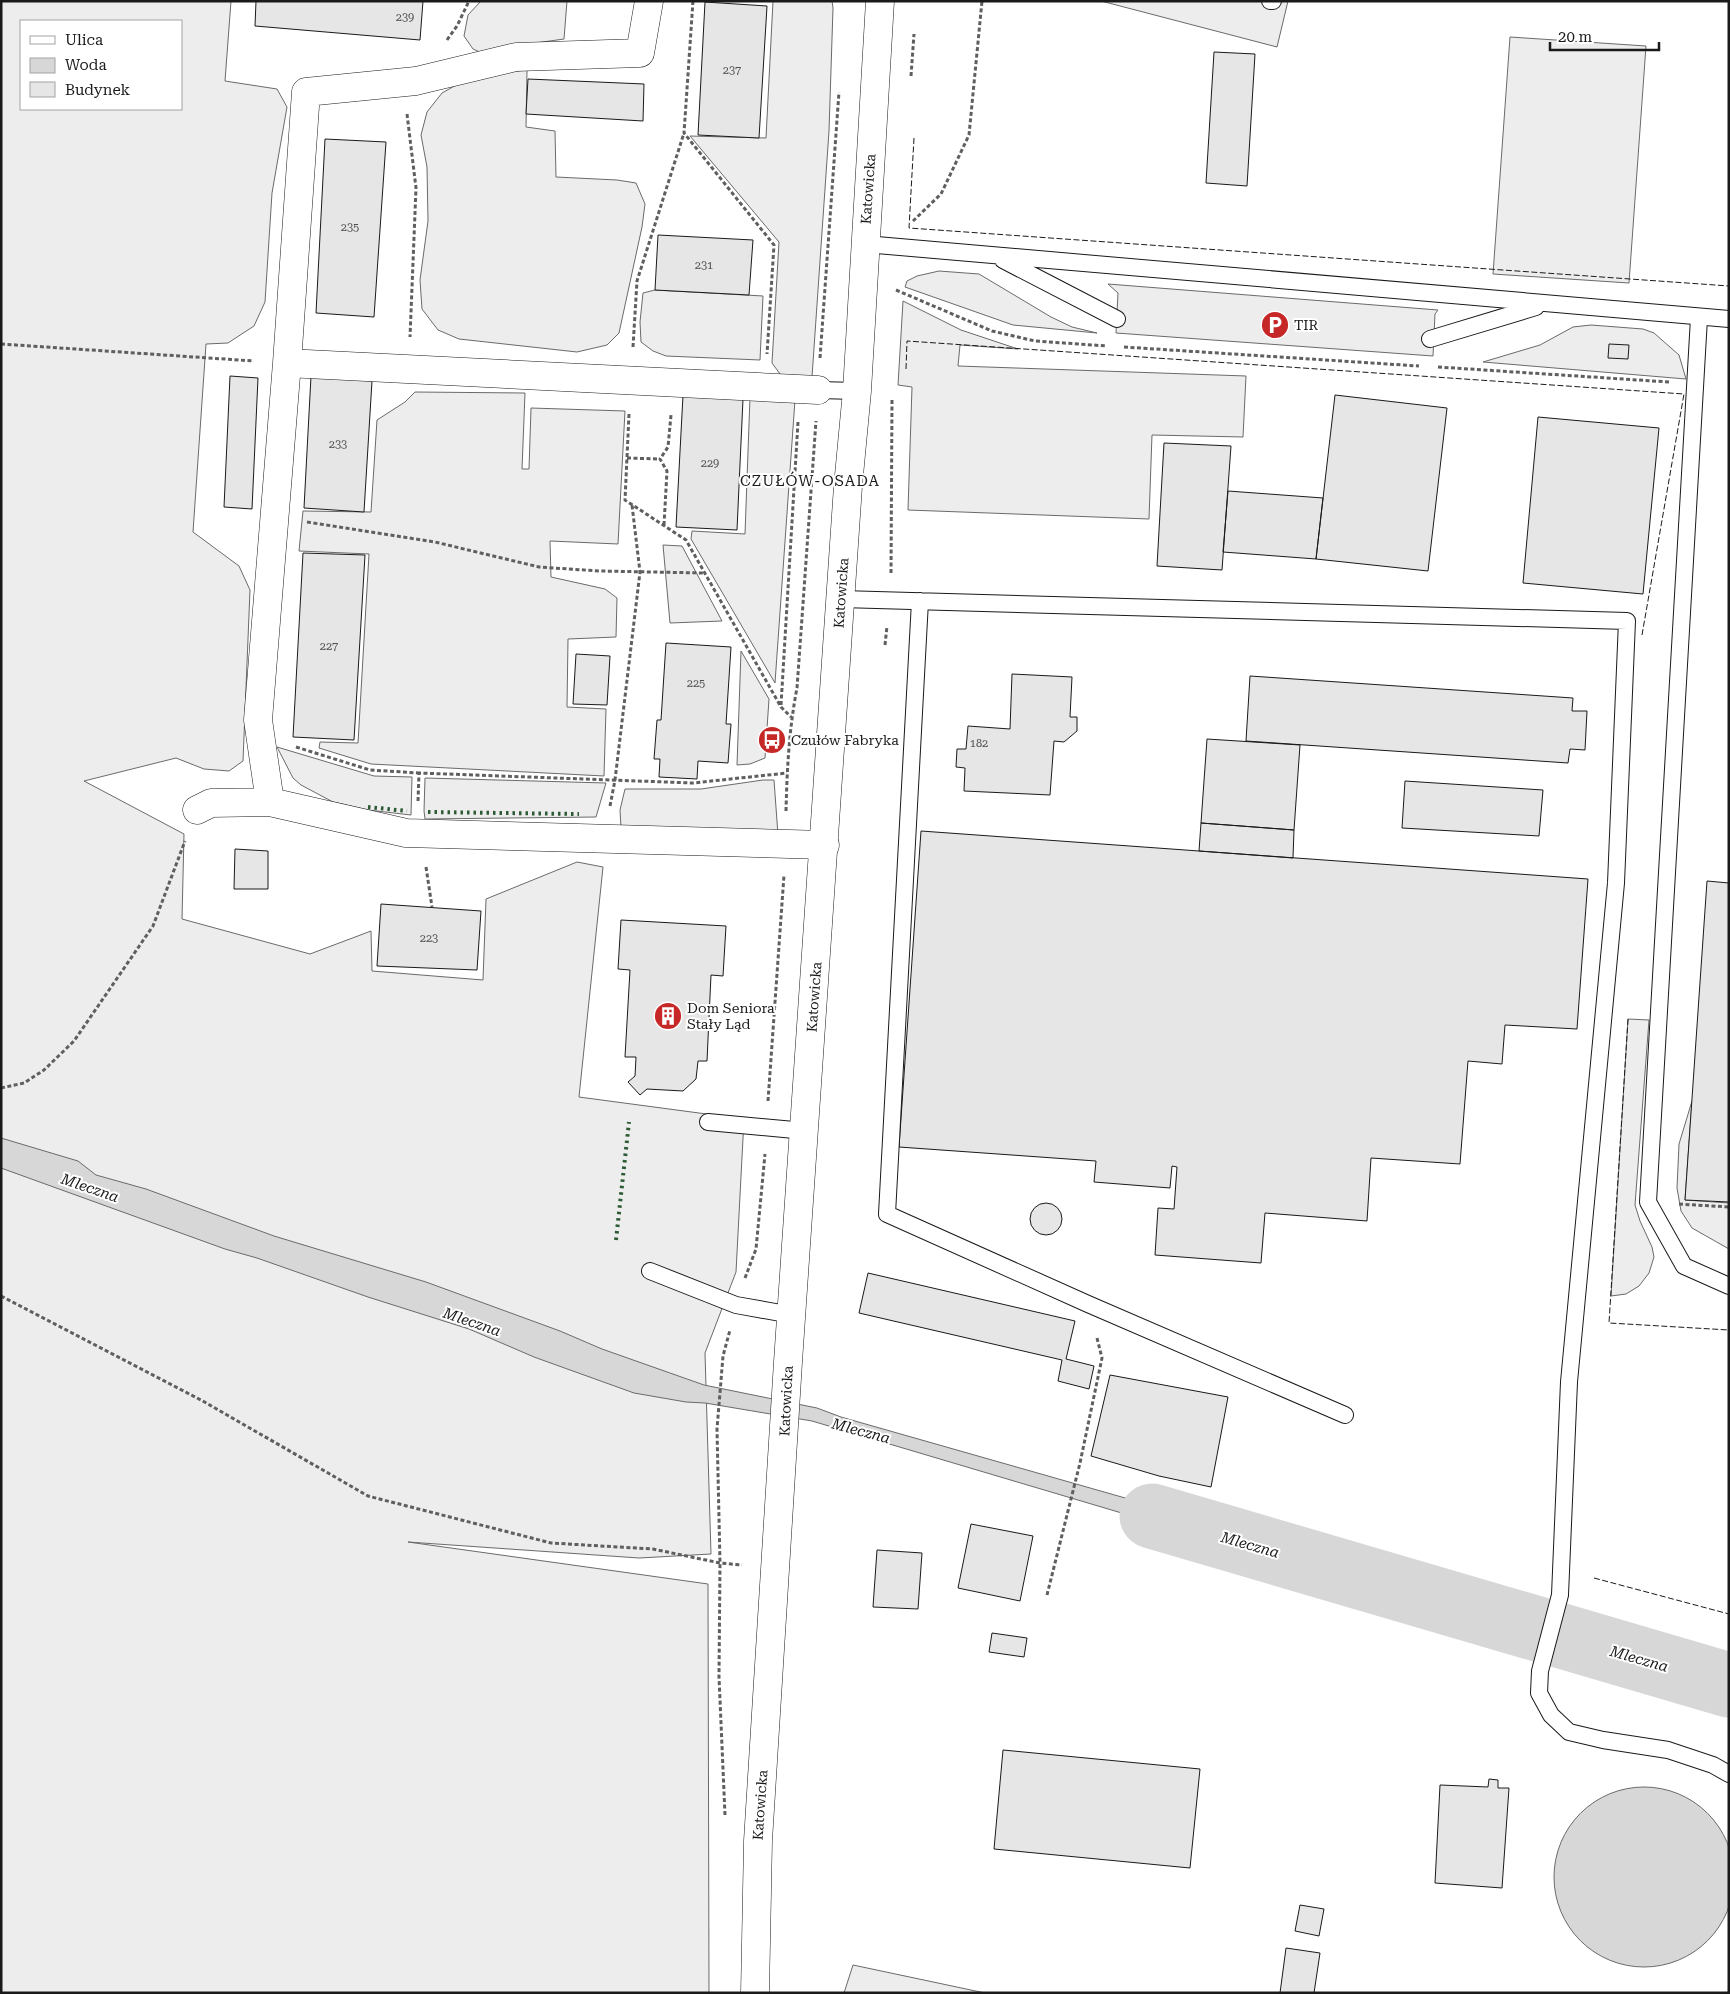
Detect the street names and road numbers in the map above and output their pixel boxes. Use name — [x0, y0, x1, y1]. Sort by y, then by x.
street label: Katowicka — [858, 153, 878, 225]
street label: Katowicka — [831, 557, 851, 629]
street label: Katowicka — [804, 961, 824, 1033]
street label: Katowicka — [776, 1365, 796, 1437]
street label: Katowicka — [750, 1769, 770, 1841]

